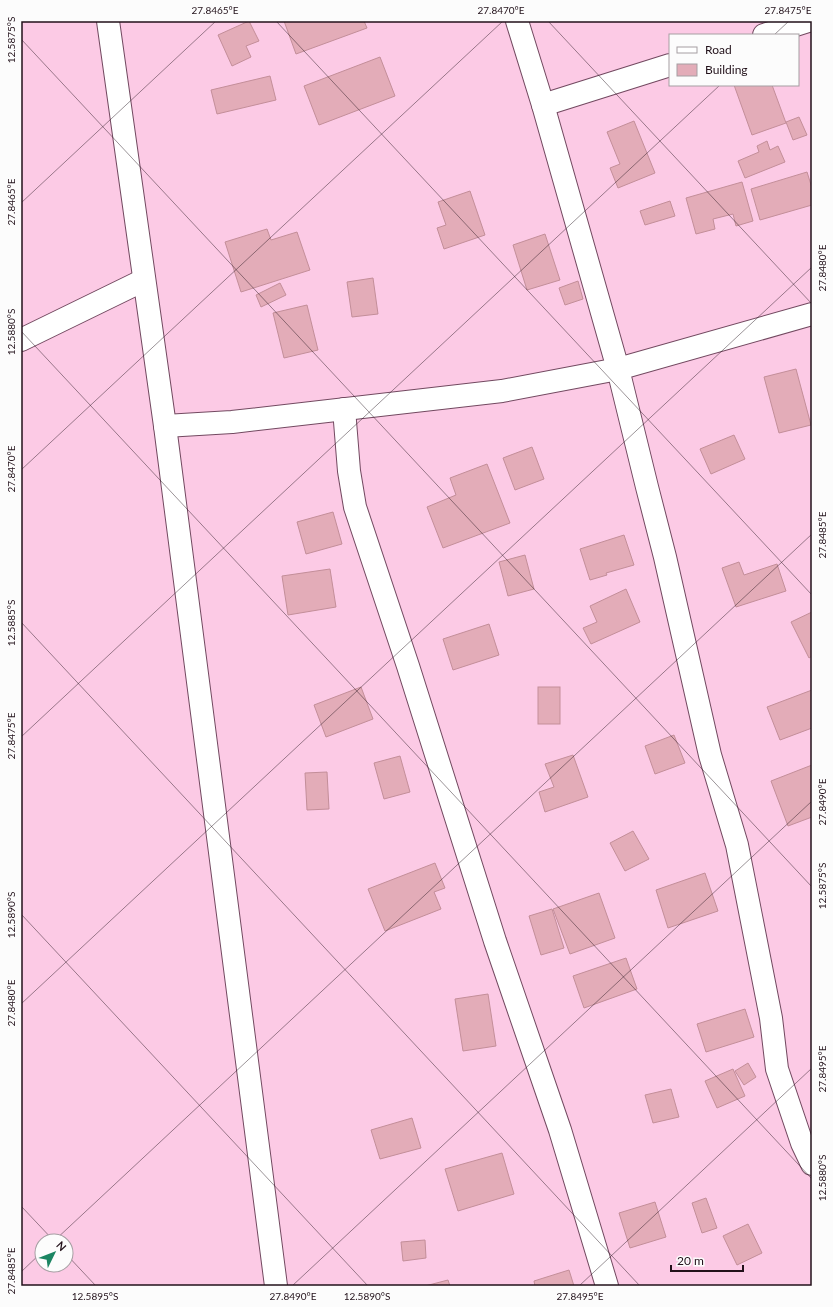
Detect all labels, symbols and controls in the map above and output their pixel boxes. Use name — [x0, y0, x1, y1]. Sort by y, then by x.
text: 27.8465°E — [191, 4, 239, 16]
text: 27.8470°E — [477, 4, 525, 16]
text: 27.8475°E — [764, 4, 812, 16]
text: 12.5875°S — [5, 17, 17, 63]
legend — [669, 34, 799, 86]
text: Road — [705, 42, 732, 57]
text: Building — [705, 62, 748, 77]
text: 27.8465°E — [5, 178, 17, 226]
text: 27.8480°E — [816, 244, 828, 292]
text: 12.5880°S — [5, 309, 17, 355]
text: 27.8470°E — [5, 445, 17, 493]
text: 27.8485°E — [816, 511, 828, 559]
text: 12.5885°S — [5, 600, 17, 646]
text: 27.8475°E — [5, 712, 17, 760]
text: 27.8490°E — [816, 778, 828, 826]
text: 12.5875°S — [816, 863, 828, 909]
text: 12.5890°S — [5, 892, 17, 938]
text: 27.8480°E — [5, 979, 17, 1027]
text: 27.8495°E — [816, 1045, 828, 1093]
text: 12.5880°S — [816, 1155, 828, 1201]
north arrow — [34, 1233, 74, 1273]
text: N — [54, 1238, 69, 1253]
text: 27.8485°E — [5, 1247, 17, 1295]
scale bar — [671, 1247, 743, 1273]
text: 20 m — [677, 1253, 704, 1268]
text: 12.5895°S — [72, 1290, 118, 1302]
text: 27.8490°E — [269, 1290, 317, 1302]
text: 12.5890°S — [344, 1290, 390, 1302]
text: 27.8495°E — [556, 1290, 604, 1302]

